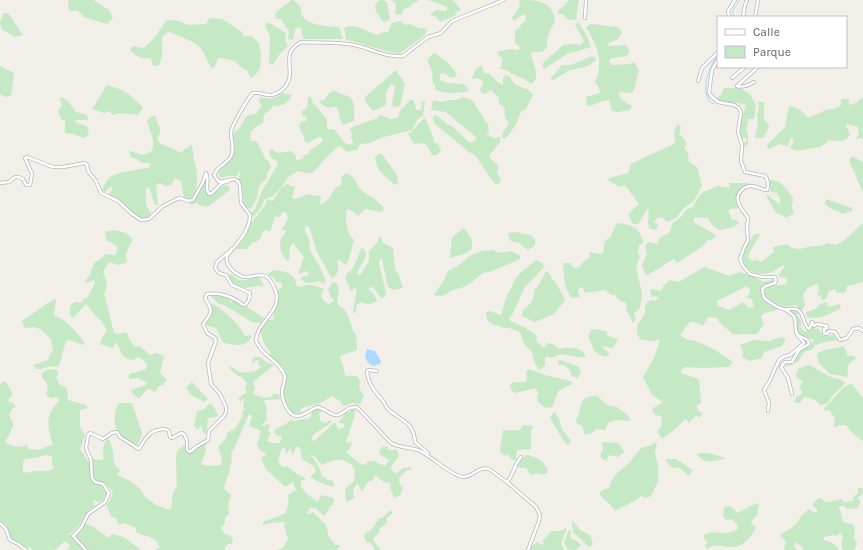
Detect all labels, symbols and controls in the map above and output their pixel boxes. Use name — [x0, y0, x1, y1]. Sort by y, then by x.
legend — [717, 16, 847, 68]
text: Calle — [753, 25, 780, 39]
text: Parque — [753, 45, 791, 59]

